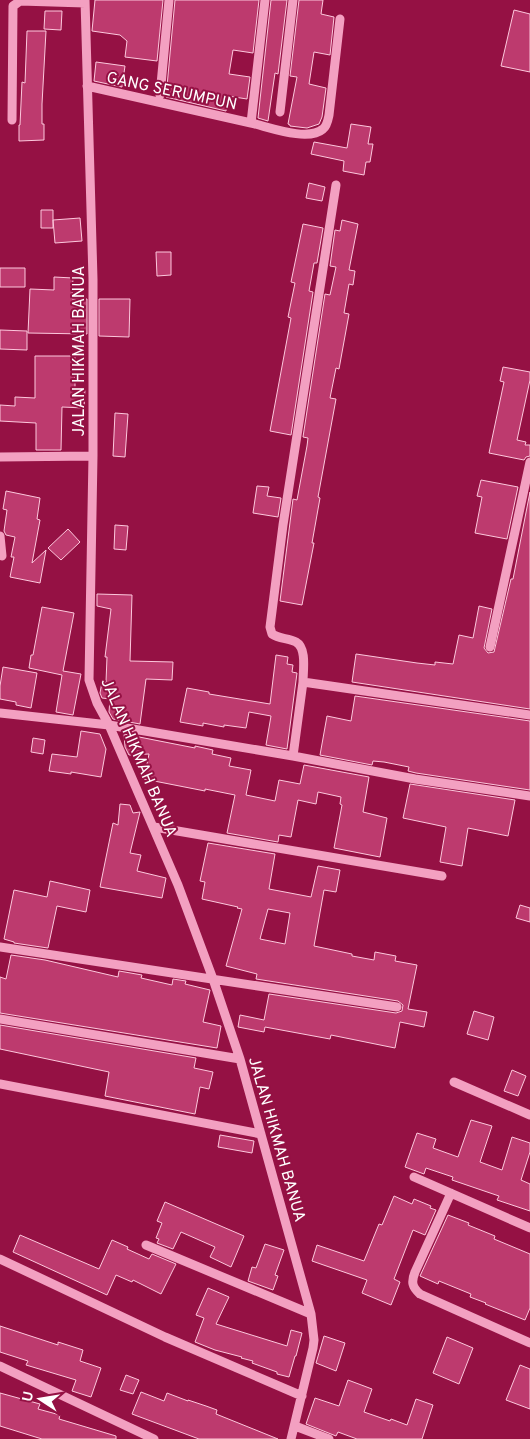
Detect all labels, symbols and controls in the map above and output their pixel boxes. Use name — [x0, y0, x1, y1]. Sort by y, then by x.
street label: GANG SERUMPUN — [104, 68, 239, 116]
street label: JALAN HIKMAH BANUA — [70, 265, 90, 436]
street label: JALAN HIKMAH BANUA — [96, 675, 181, 840]
street label: JALAN HIKMAH BANUA — [243, 1055, 309, 1225]
north arrow — [15, 1374, 65, 1424]
text: U — [19, 1390, 38, 1403]

